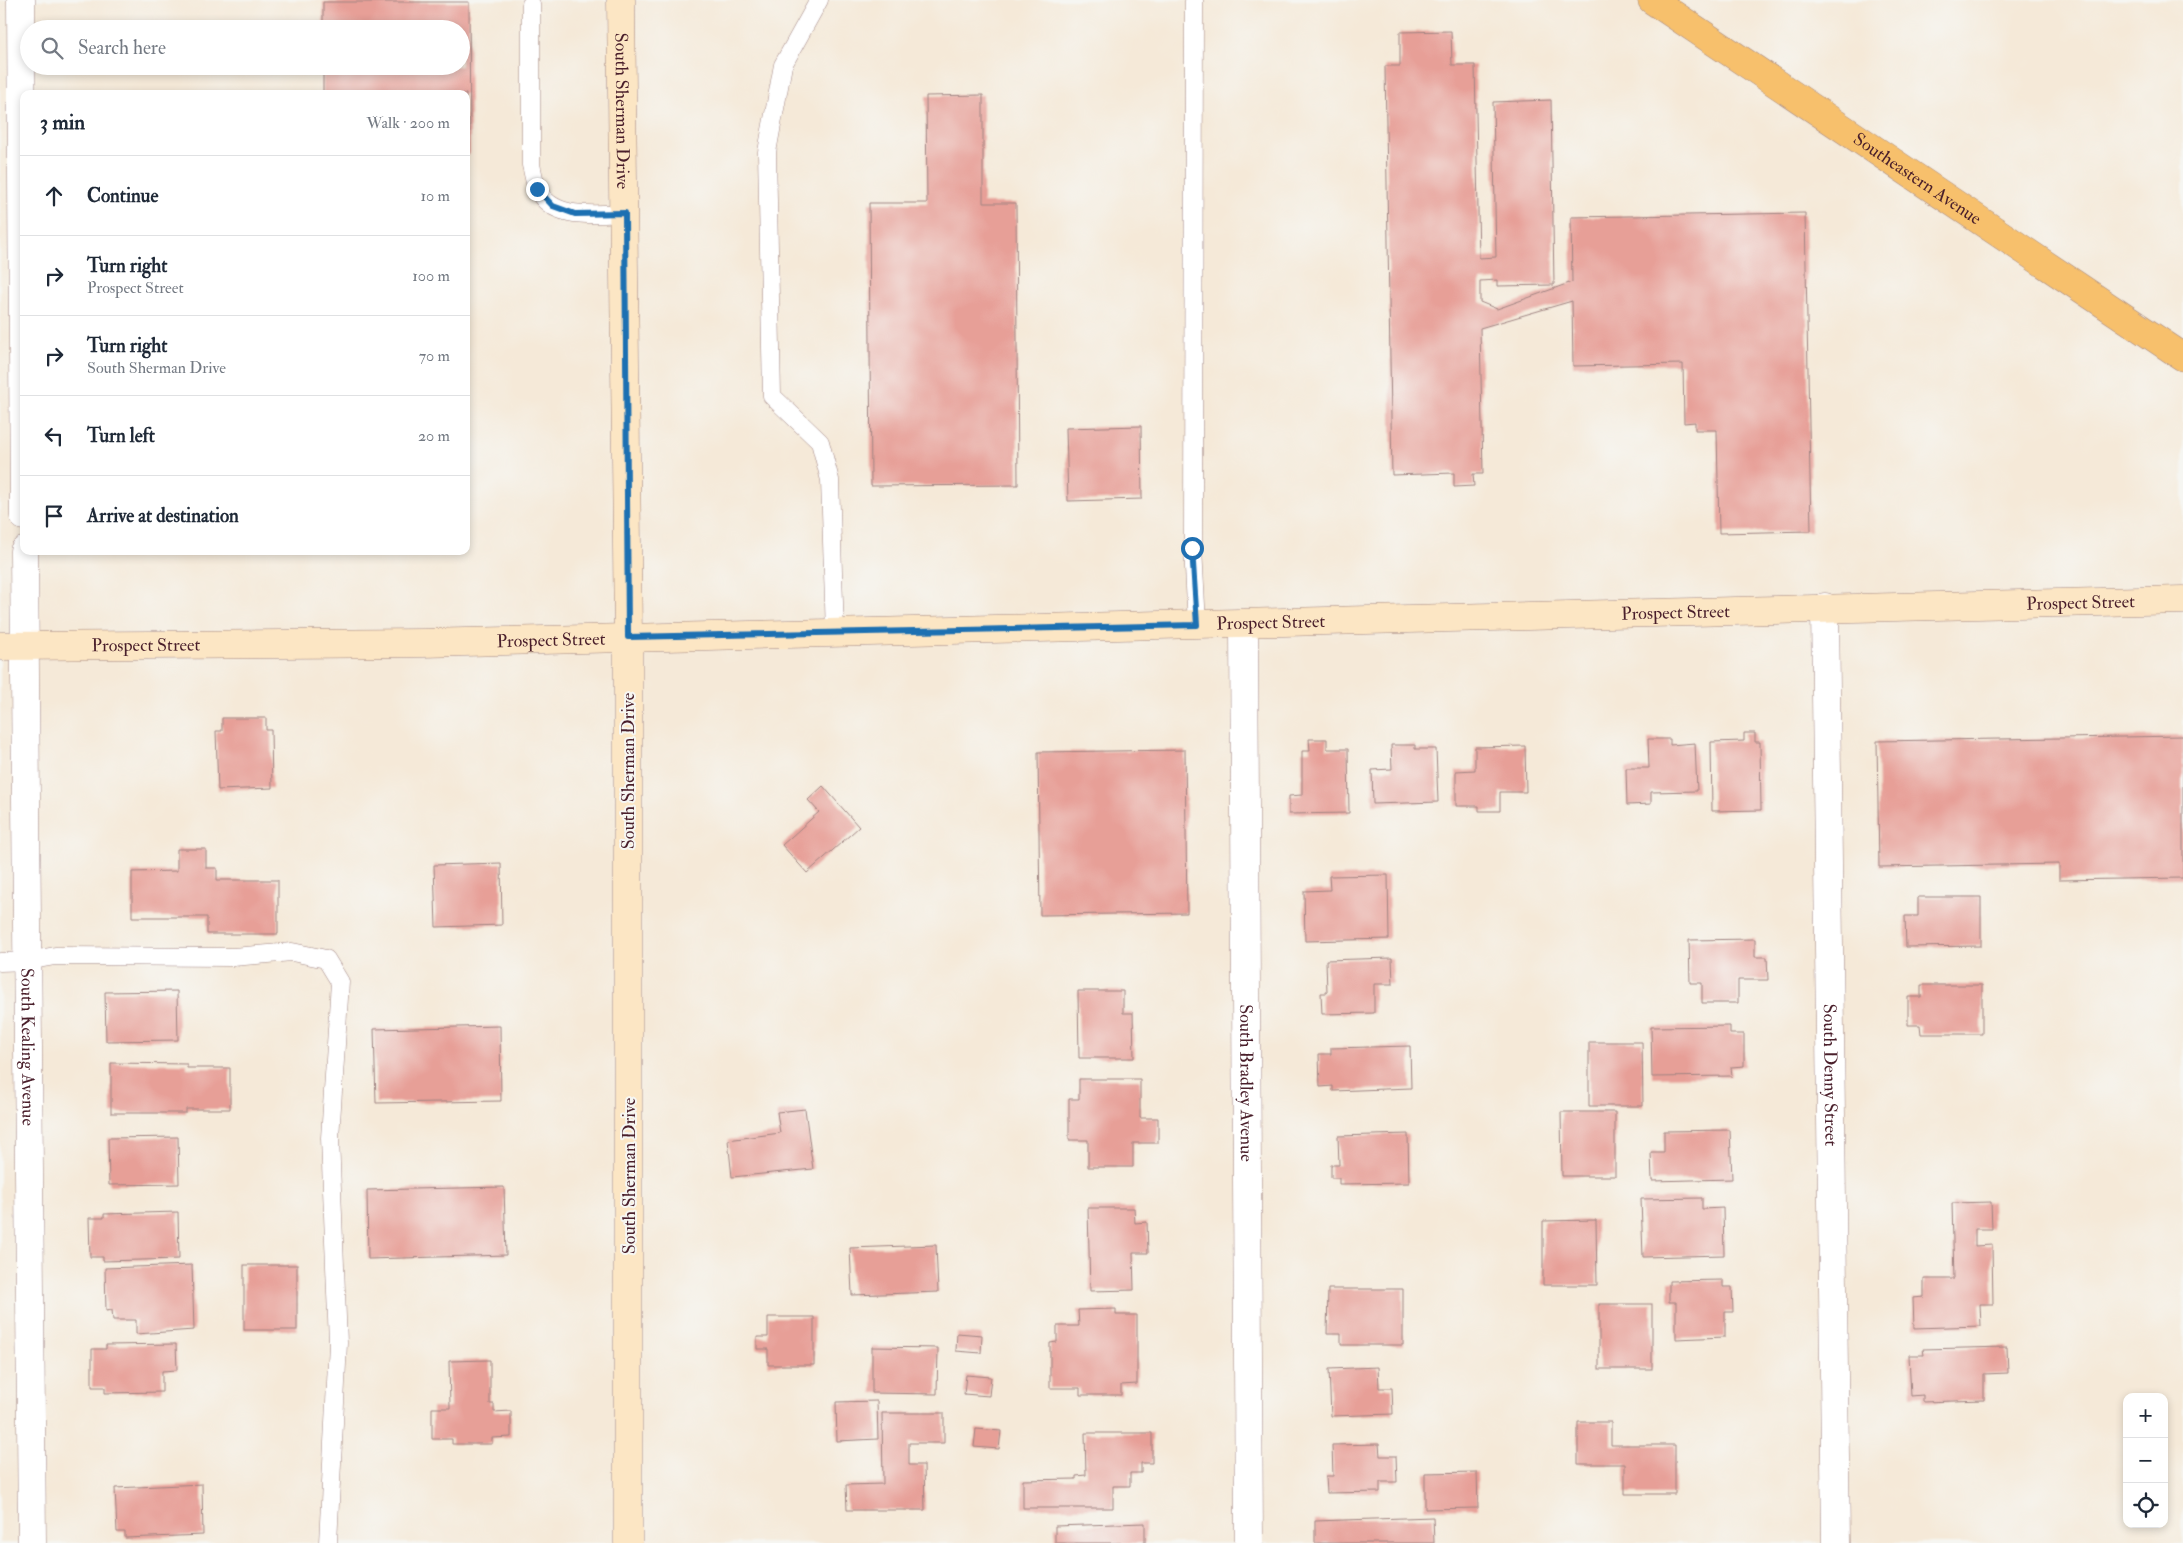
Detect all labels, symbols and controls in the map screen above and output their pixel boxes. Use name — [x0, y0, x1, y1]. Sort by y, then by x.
search box — [20, 20, 470, 75]
street label: South Sherman Drive — [609, 33, 634, 190]
icon: search — [38, 34, 66, 62]
text: Search here — [78, 36, 166, 60]
text: 3 min — [40, 109, 85, 136]
text: Walk · 200 m — [367, 113, 450, 133]
street label: Southeastern Avenue — [1849, 128, 1986, 231]
route end — [526, 178, 549, 201]
icon: ahead — [40, 182, 68, 210]
text: Continue — [87, 184, 158, 208]
text: 10 m — [420, 186, 450, 206]
text: Turn right — [87, 254, 167, 278]
icon: right — [40, 262, 68, 290]
text: 100 m — [412, 266, 450, 286]
text: Prospect Street — [87, 278, 184, 298]
text: Turn right — [87, 334, 167, 358]
icon: right — [40, 342, 68, 370]
text: 70 m — [419, 346, 450, 366]
text: South Sherman Drive — [87, 358, 226, 378]
icon: left — [40, 422, 68, 450]
text: Turn left — [87, 424, 155, 448]
text: 20 m — [418, 426, 450, 446]
icon: arrive — [40, 502, 68, 530]
text: Arrive at destination — [87, 504, 239, 528]
route start — [1181, 537, 1204, 560]
street label: Prospect Street — [2026, 590, 2135, 616]
street label: Prospect Street — [1621, 600, 1730, 626]
street label: Prospect Street — [1216, 610, 1326, 636]
street label: Prospect Street — [496, 628, 606, 653]
street label: Prospect Street — [91, 634, 201, 657]
street label: South Sherman Drive — [617, 692, 640, 849]
street label: South Kealing Avenue — [15, 968, 40, 1126]
street label: South Denny Street — [1818, 1003, 1842, 1147]
street label: South Bradley Avenue — [1234, 1004, 1258, 1162]
street label: South Sherman Drive — [618, 1097, 641, 1254]
map controls — [2123, 1393, 2168, 1528]
button: + — [2123, 1393, 2168, 1438]
button: − — [2123, 1438, 2168, 1483]
button: locate — [2123, 1483, 2168, 1528]

